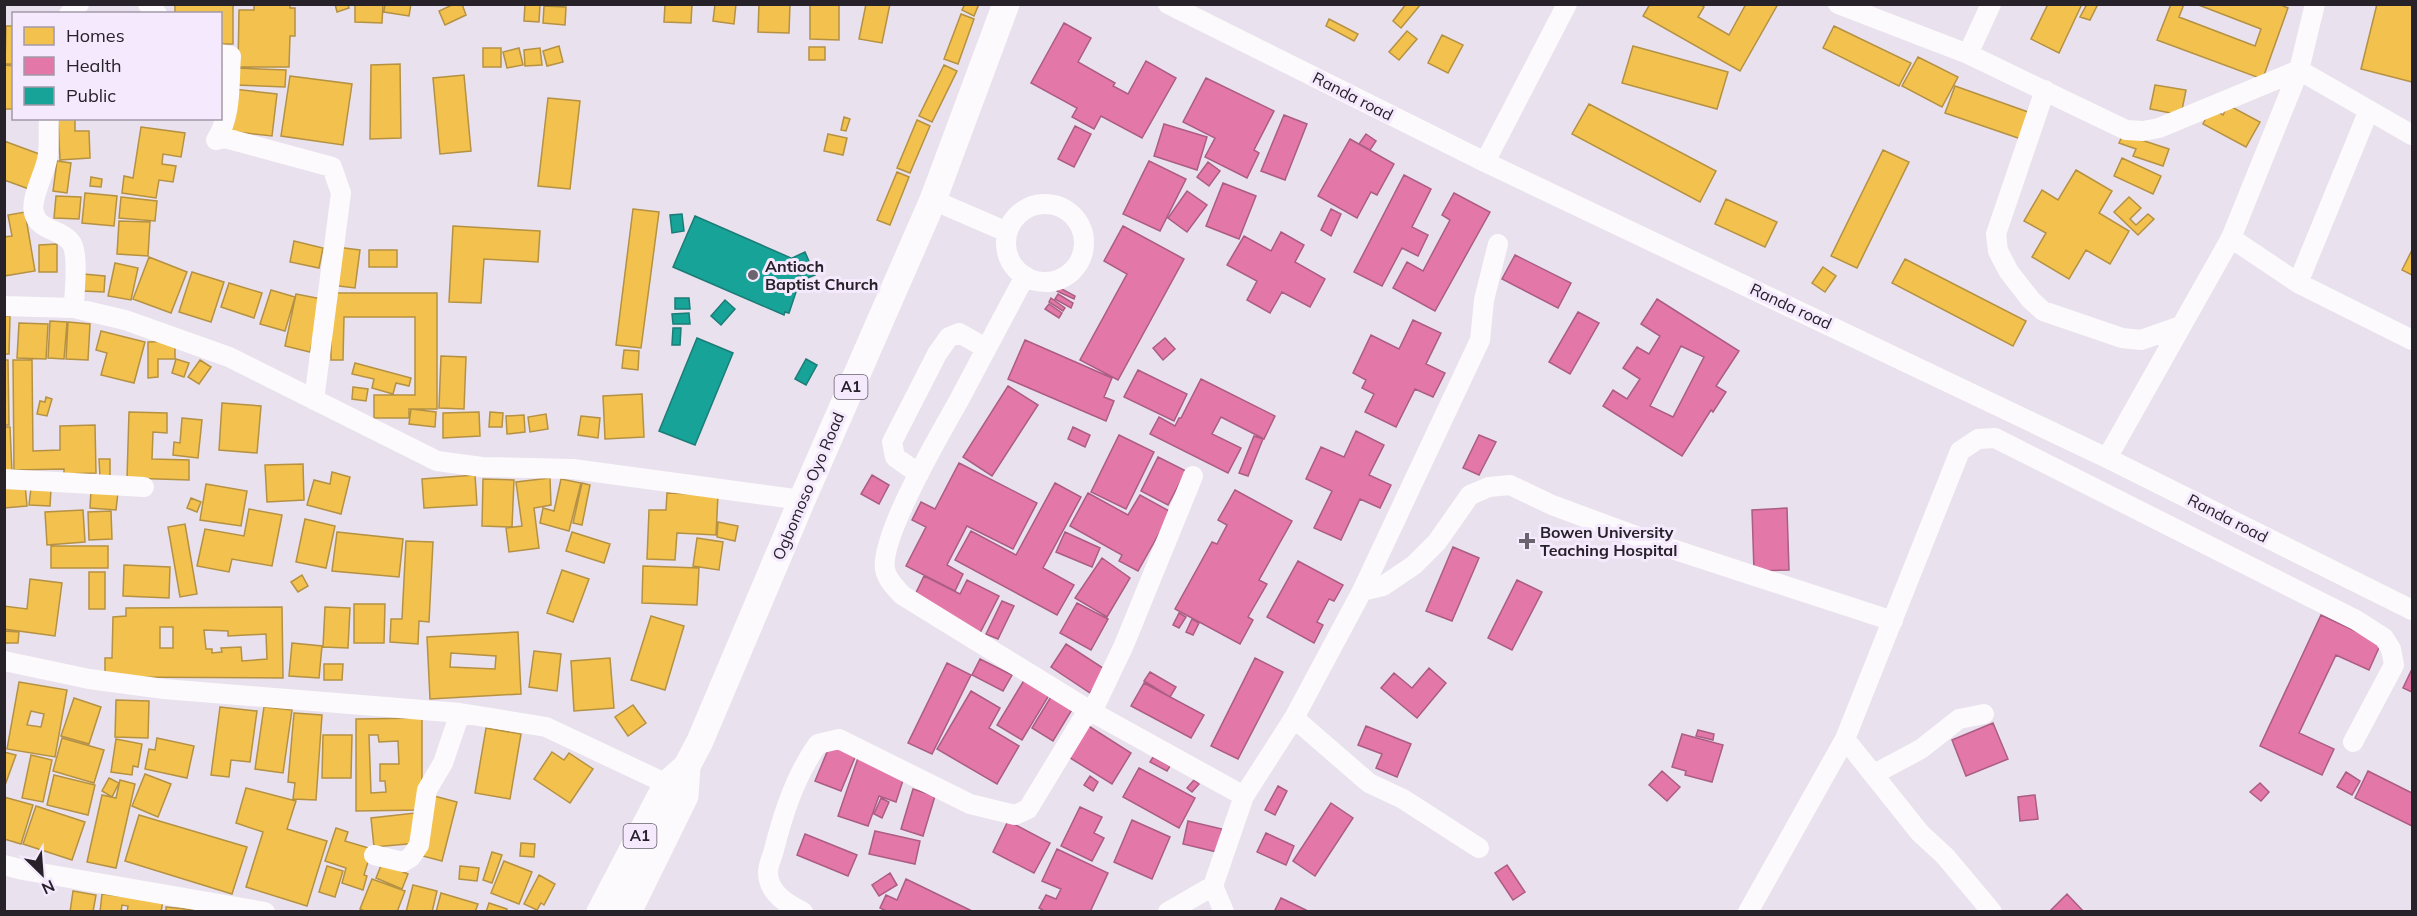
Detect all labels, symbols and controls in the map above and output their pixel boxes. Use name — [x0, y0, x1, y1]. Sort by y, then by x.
legend — [12, 12, 222, 120]
text: Homes — [66, 24, 125, 47]
text: Health — [66, 54, 122, 77]
street label: Randa road — [1310, 67, 1396, 125]
text: Public — [66, 84, 116, 107]
place label: Antioch Baptist Church — [765, 256, 878, 294]
marker: Antioch Baptist Church — [746, 268, 760, 282]
street label: Randa road — [1747, 278, 1835, 334]
road number: A1 — [834, 375, 868, 399]
street label: Ogbomoso Oyo Road — [768, 409, 848, 563]
street label: Randa road — [2185, 489, 2271, 547]
place label: Bowen University Teaching Hospital — [1540, 522, 1677, 560]
marker: Bowen University Teaching Hospital — [1518, 532, 1536, 550]
road number: A1 — [624, 824, 656, 848]
north arrow — [12, 844, 72, 904]
text: N — [39, 876, 58, 899]

